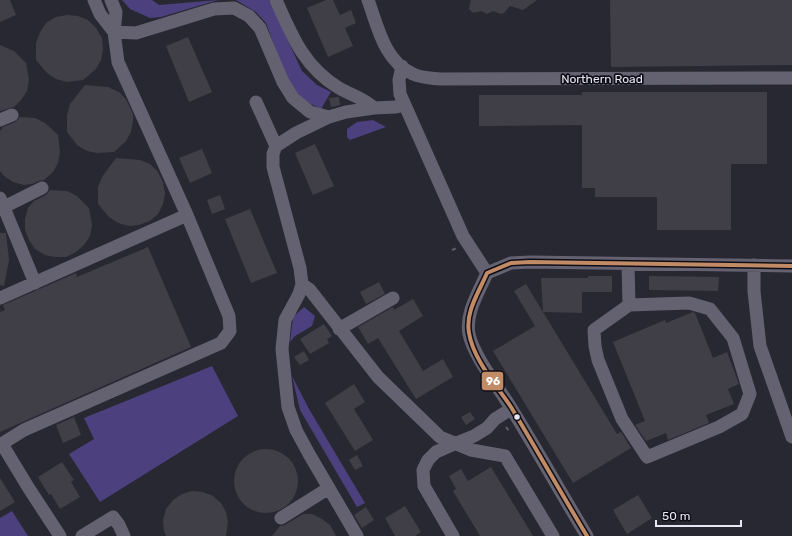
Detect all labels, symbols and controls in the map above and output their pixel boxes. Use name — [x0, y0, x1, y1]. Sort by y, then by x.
street label: Northern Road — [561, 72, 643, 86]
line badge: 96 — [481, 371, 504, 391]
text: 96 — [486, 375, 500, 388]
unlabelled marker — [512, 412, 522, 422]
scale bar — [656, 502, 741, 528]
text: 50 m — [662, 509, 690, 523]

